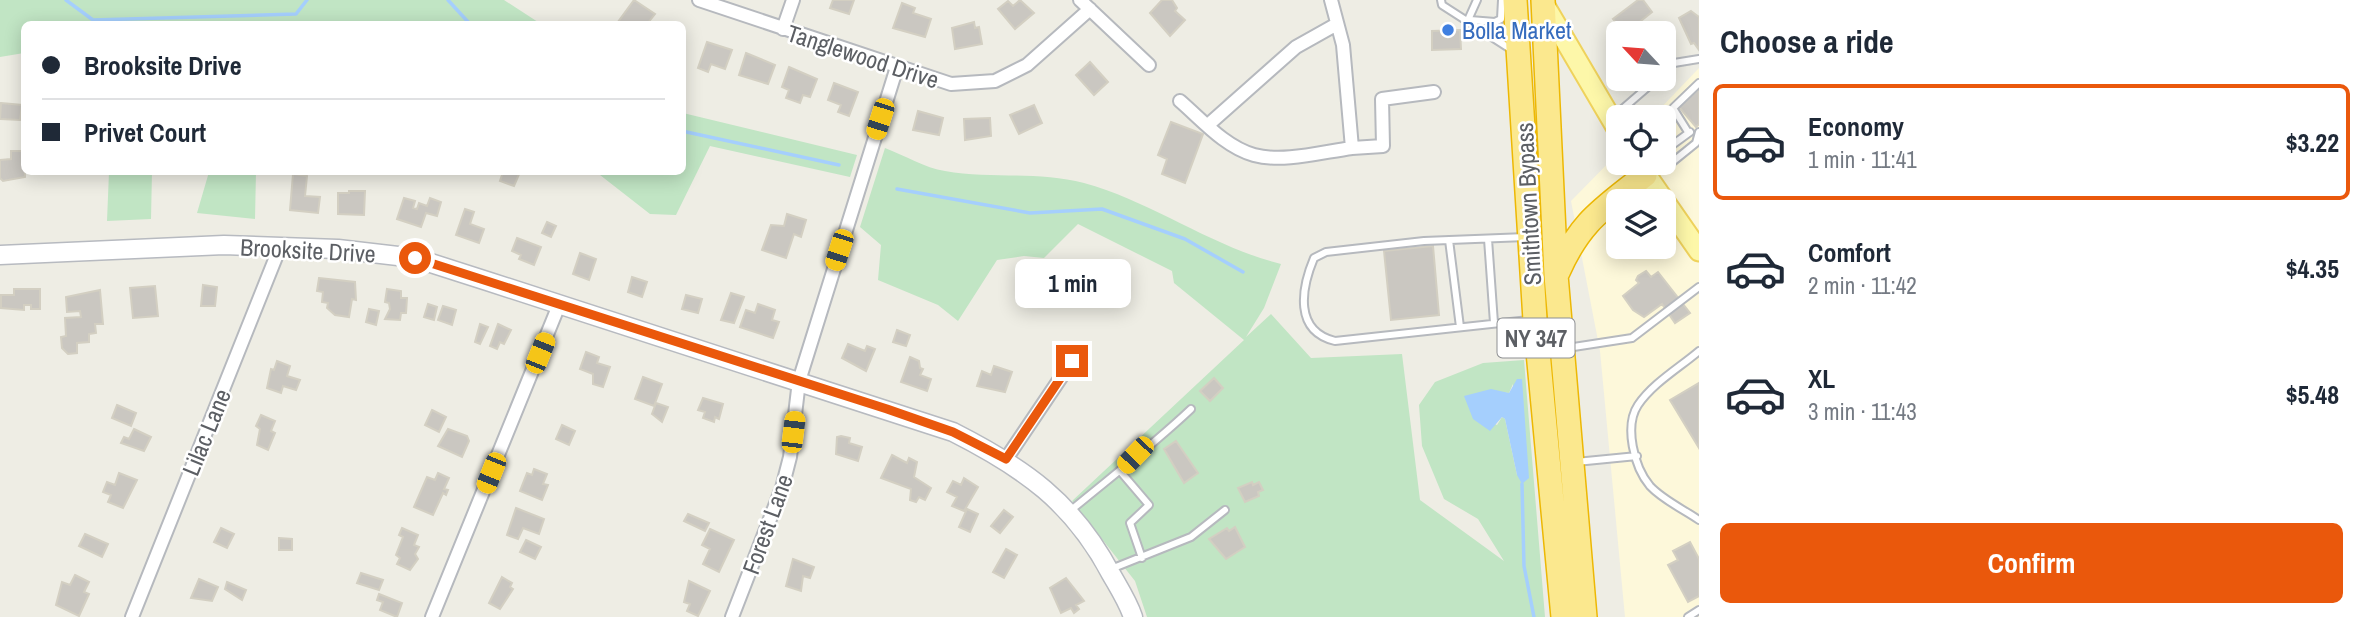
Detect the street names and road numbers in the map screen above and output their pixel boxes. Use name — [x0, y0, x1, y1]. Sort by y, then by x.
street label: Tanglewood Drive — [783, 16, 943, 96]
street label: Smithtown Bypass — [1508, 122, 1548, 286]
street label: Brooksite Drive — [239, 230, 377, 270]
road number: NY 347 — [1498, 318, 1574, 358]
street label: Lilac Lane — [174, 384, 238, 480]
street label: Forest Lane — [734, 470, 800, 578]

